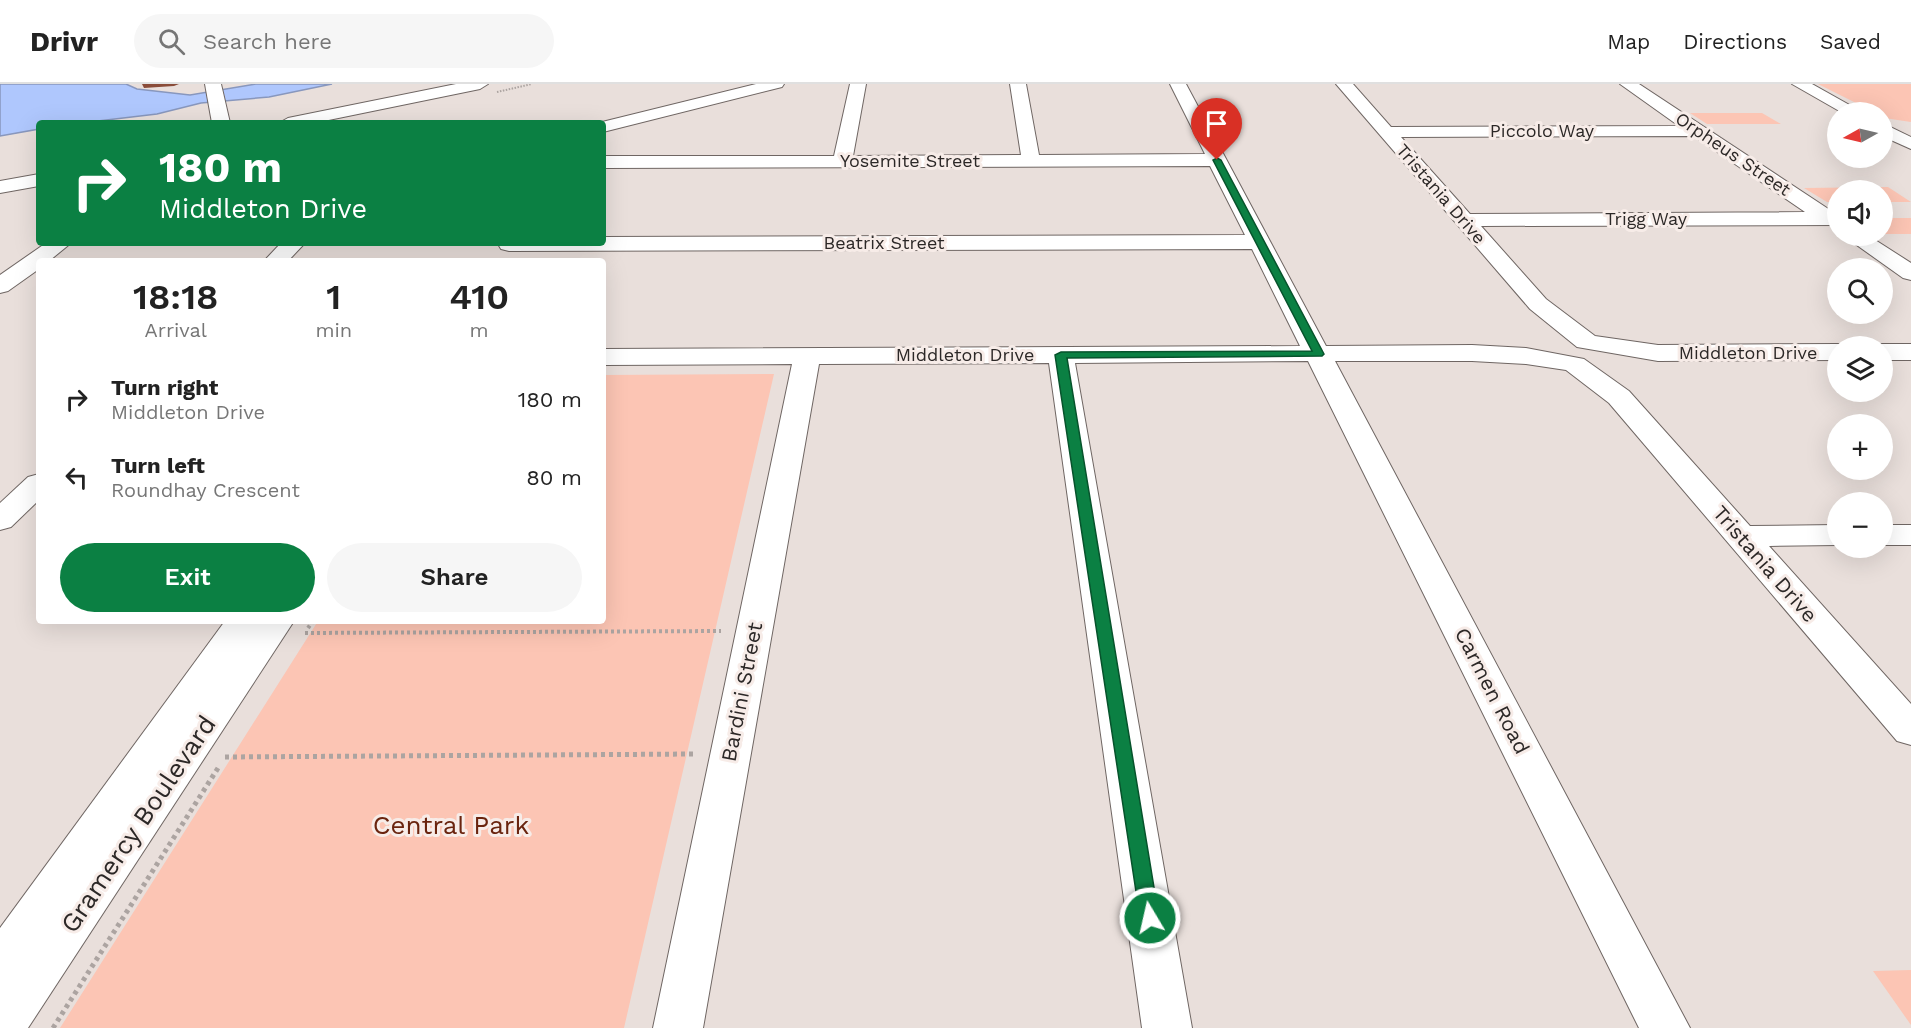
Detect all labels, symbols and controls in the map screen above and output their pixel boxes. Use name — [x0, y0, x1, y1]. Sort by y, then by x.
search box — [134, 14, 554, 68]
text: Drivr — [30, 25, 98, 58]
icon: search — [155, 25, 188, 58]
text: Search here — [203, 29, 332, 54]
text: Map — [1607, 29, 1650, 54]
text: Directions — [1683, 29, 1787, 54]
text: Saved — [1820, 29, 1881, 54]
pin — [1191, 98, 1242, 160]
north arrow — [1827, 102, 1893, 168]
map controls — [1827, 102, 1893, 558]
icon: arrive — [1200, 107, 1233, 140]
street label: Orpheus Street — [1672, 107, 1795, 200]
street label: Piccolo Way — [1490, 120, 1595, 141]
street label: Tristania Drive — [1392, 139, 1491, 248]
text: 180 m — [159, 143, 282, 192]
icon: right — [60, 144, 138, 222]
street label: Yosemite Street — [840, 150, 980, 171]
button: sound — [1827, 180, 1893, 246]
text: Middleton Drive — [159, 193, 367, 225]
street label: Trigg Way — [1605, 208, 1688, 229]
street label: Beatrix Street — [823, 232, 945, 253]
button: search — [1827, 258, 1893, 324]
text: 18:18 — [133, 276, 219, 318]
text: 1 — [326, 276, 341, 318]
text: 410 — [449, 276, 509, 318]
text: Arrival — [145, 318, 207, 342]
text: min — [315, 318, 352, 342]
text: m — [470, 318, 489, 342]
button: layers — [1827, 336, 1893, 402]
street label: Middleton Drive — [1679, 342, 1817, 363]
street label: Middleton Drive — [896, 344, 1034, 365]
text: Turn right — [111, 375, 218, 400]
icon: right — [60, 383, 93, 416]
text: 180 m — [518, 387, 582, 412]
text: Middleton Drive — [111, 400, 265, 424]
button: + — [1827, 414, 1893, 480]
text: Turn left — [111, 453, 205, 478]
icon: left — [60, 461, 93, 494]
text: 80 m — [526, 465, 582, 490]
text: Roundhay Crescent — [111, 478, 300, 502]
button: − — [1827, 492, 1893, 558]
street label: Tristania Drive — [1708, 500, 1823, 627]
button: Exit — [60, 543, 315, 612]
button: Share — [327, 543, 582, 612]
street label: Bardini Street — [716, 620, 767, 764]
street label: Carmen Road — [1450, 623, 1535, 758]
street label: Gramercy Boulevard — [54, 710, 222, 938]
park label: Central Park — [373, 810, 529, 840]
position arrow — [1118, 886, 1182, 950]

